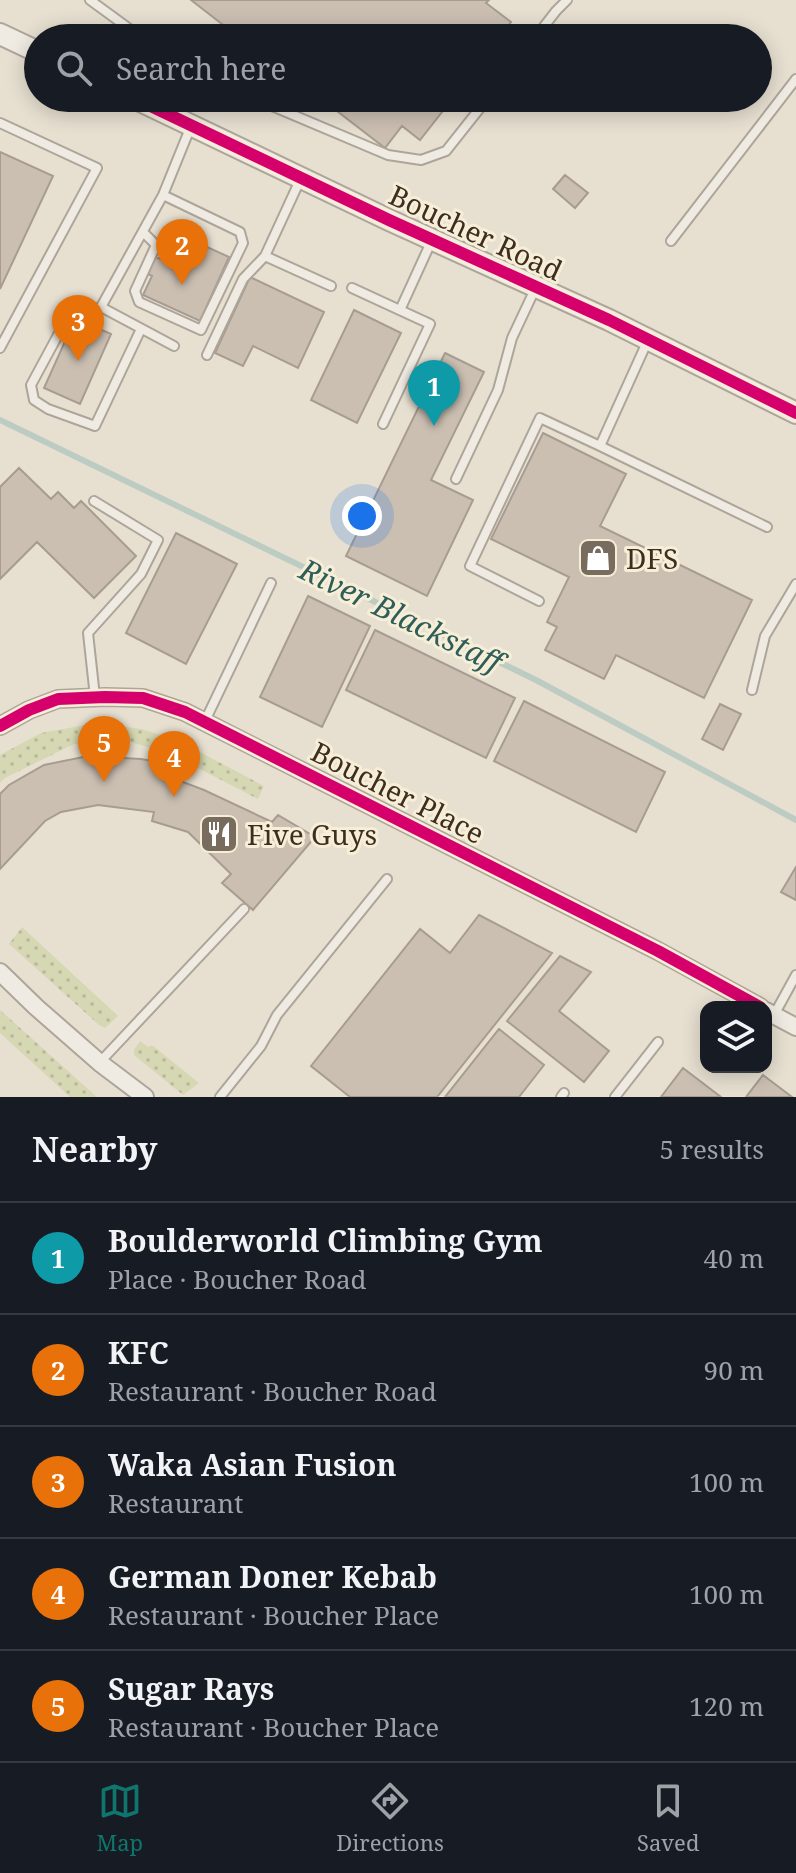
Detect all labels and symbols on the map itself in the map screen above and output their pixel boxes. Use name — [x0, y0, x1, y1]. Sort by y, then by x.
street label: Boucher Road — [383, 175, 569, 289]
pin: 2 — [156, 219, 208, 285]
pin: 3 — [52, 295, 104, 361]
pin: 1 — [408, 360, 460, 426]
your location — [342, 496, 382, 536]
shop icon: DFS — [577, 537, 619, 579]
place label: DFS — [626, 539, 678, 577]
water label: River Blackstaff — [292, 548, 514, 684]
pin: 5 — [78, 716, 130, 782]
pin: 4 — [148, 731, 200, 797]
street label: Boucher Place — [305, 732, 491, 852]
restaurant icon: Five Guys — [198, 813, 240, 855]
place label: Five Guys — [247, 815, 377, 853]

